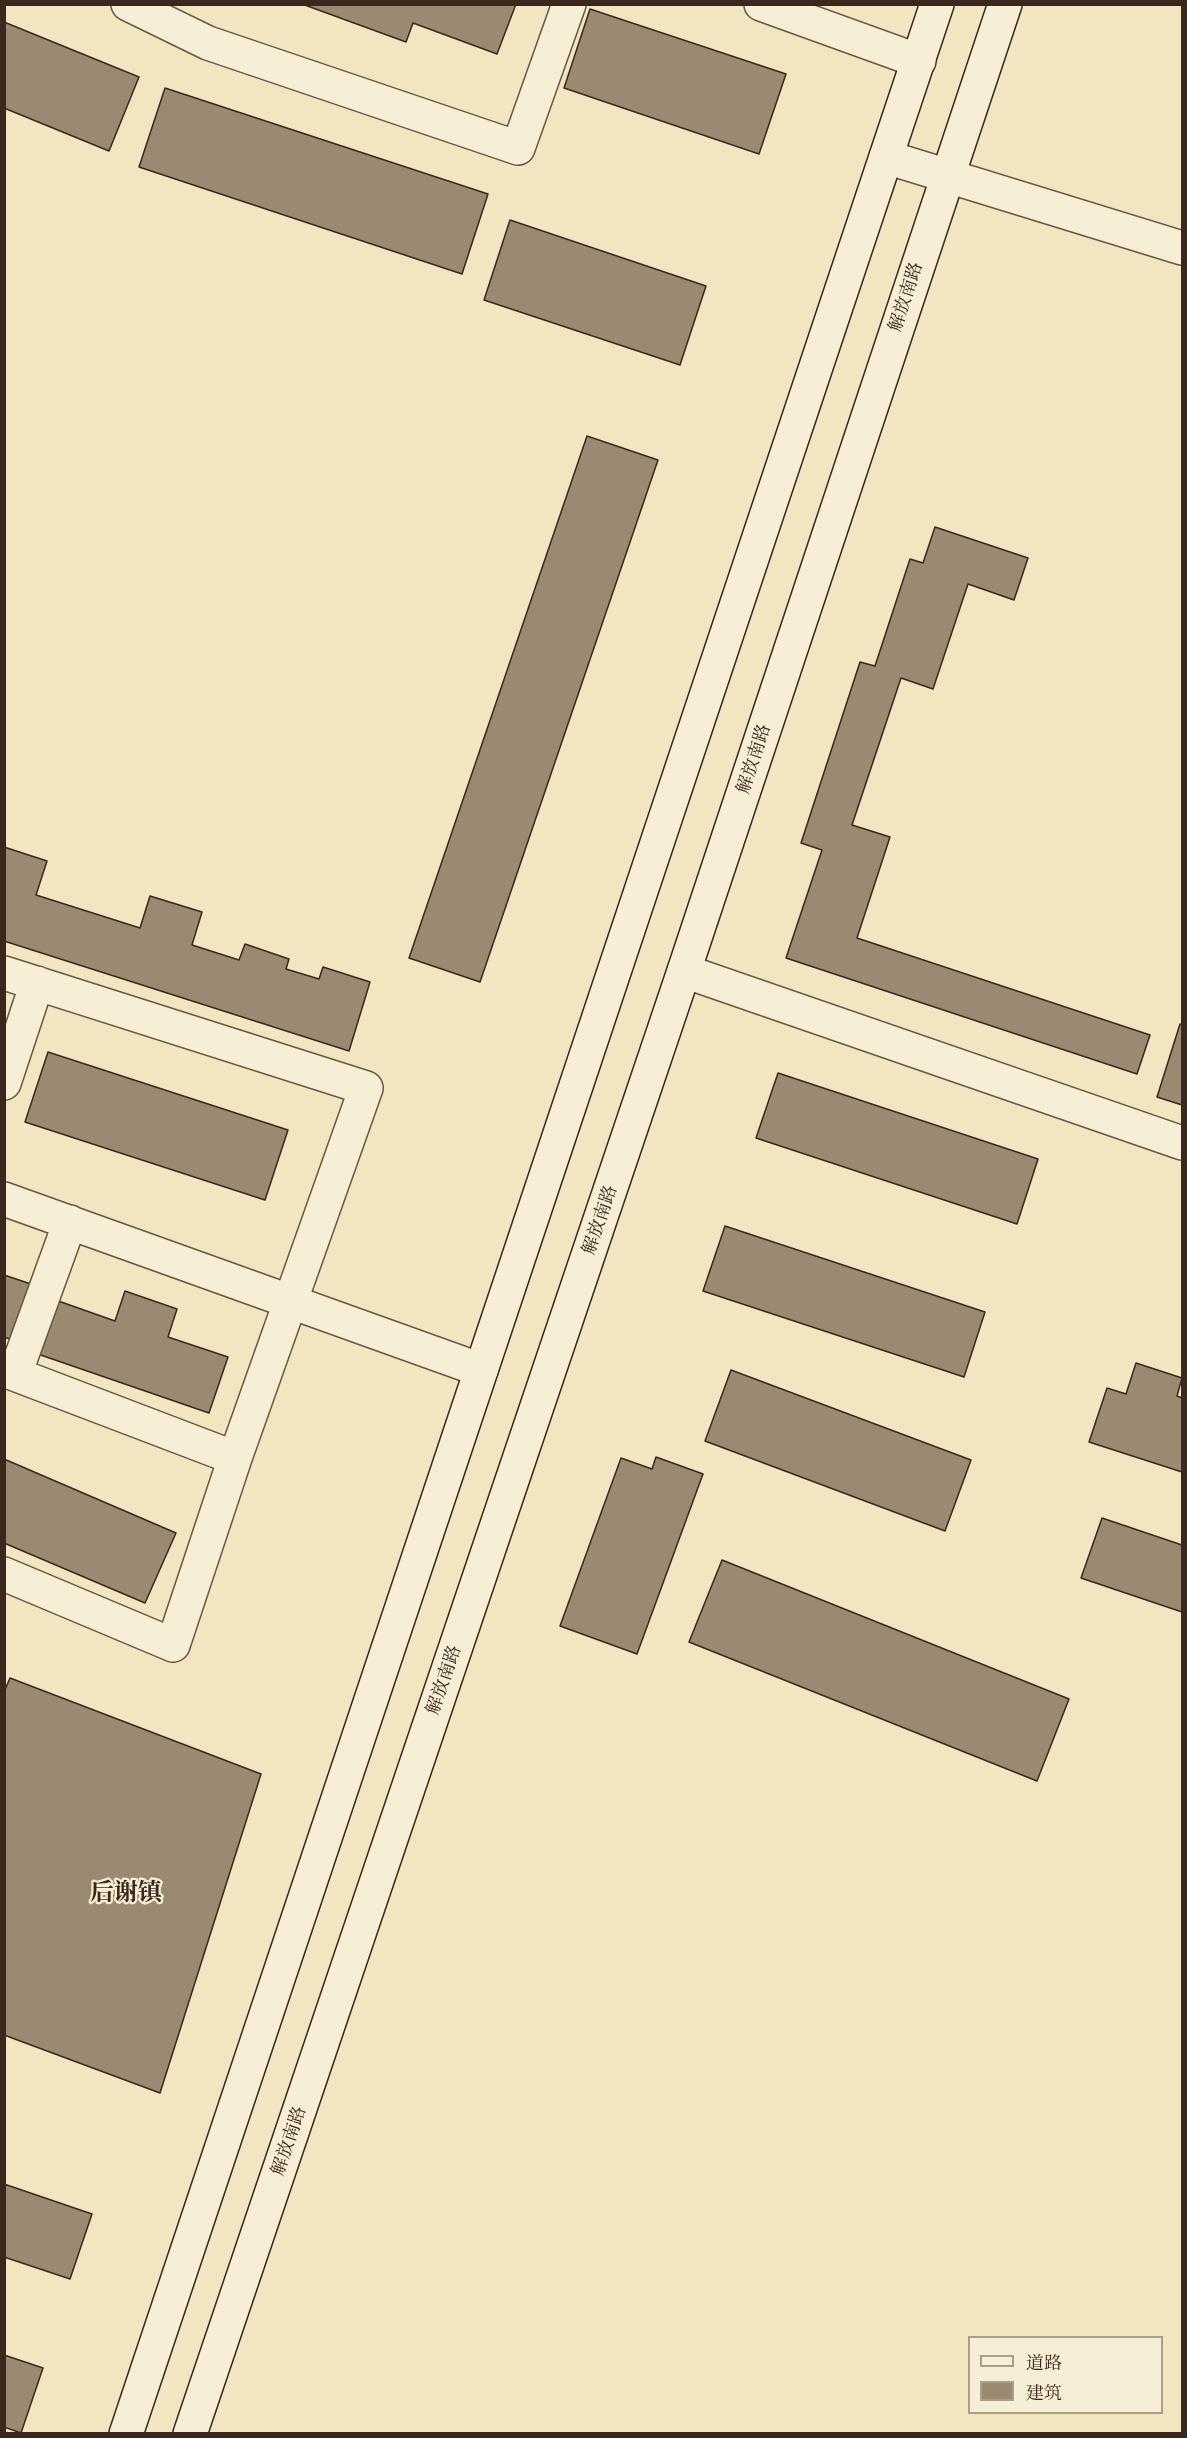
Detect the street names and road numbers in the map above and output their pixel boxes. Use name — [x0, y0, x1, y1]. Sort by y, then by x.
street label: 解放南路 — [885, 259, 927, 335]
street label: 解放南路 — [733, 721, 775, 797]
street label: 解放南路 — [578, 1182, 622, 1258]
street label: 解放南路 — [422, 1642, 466, 1718]
street label: 解放南路 — [267, 2103, 311, 2179]

